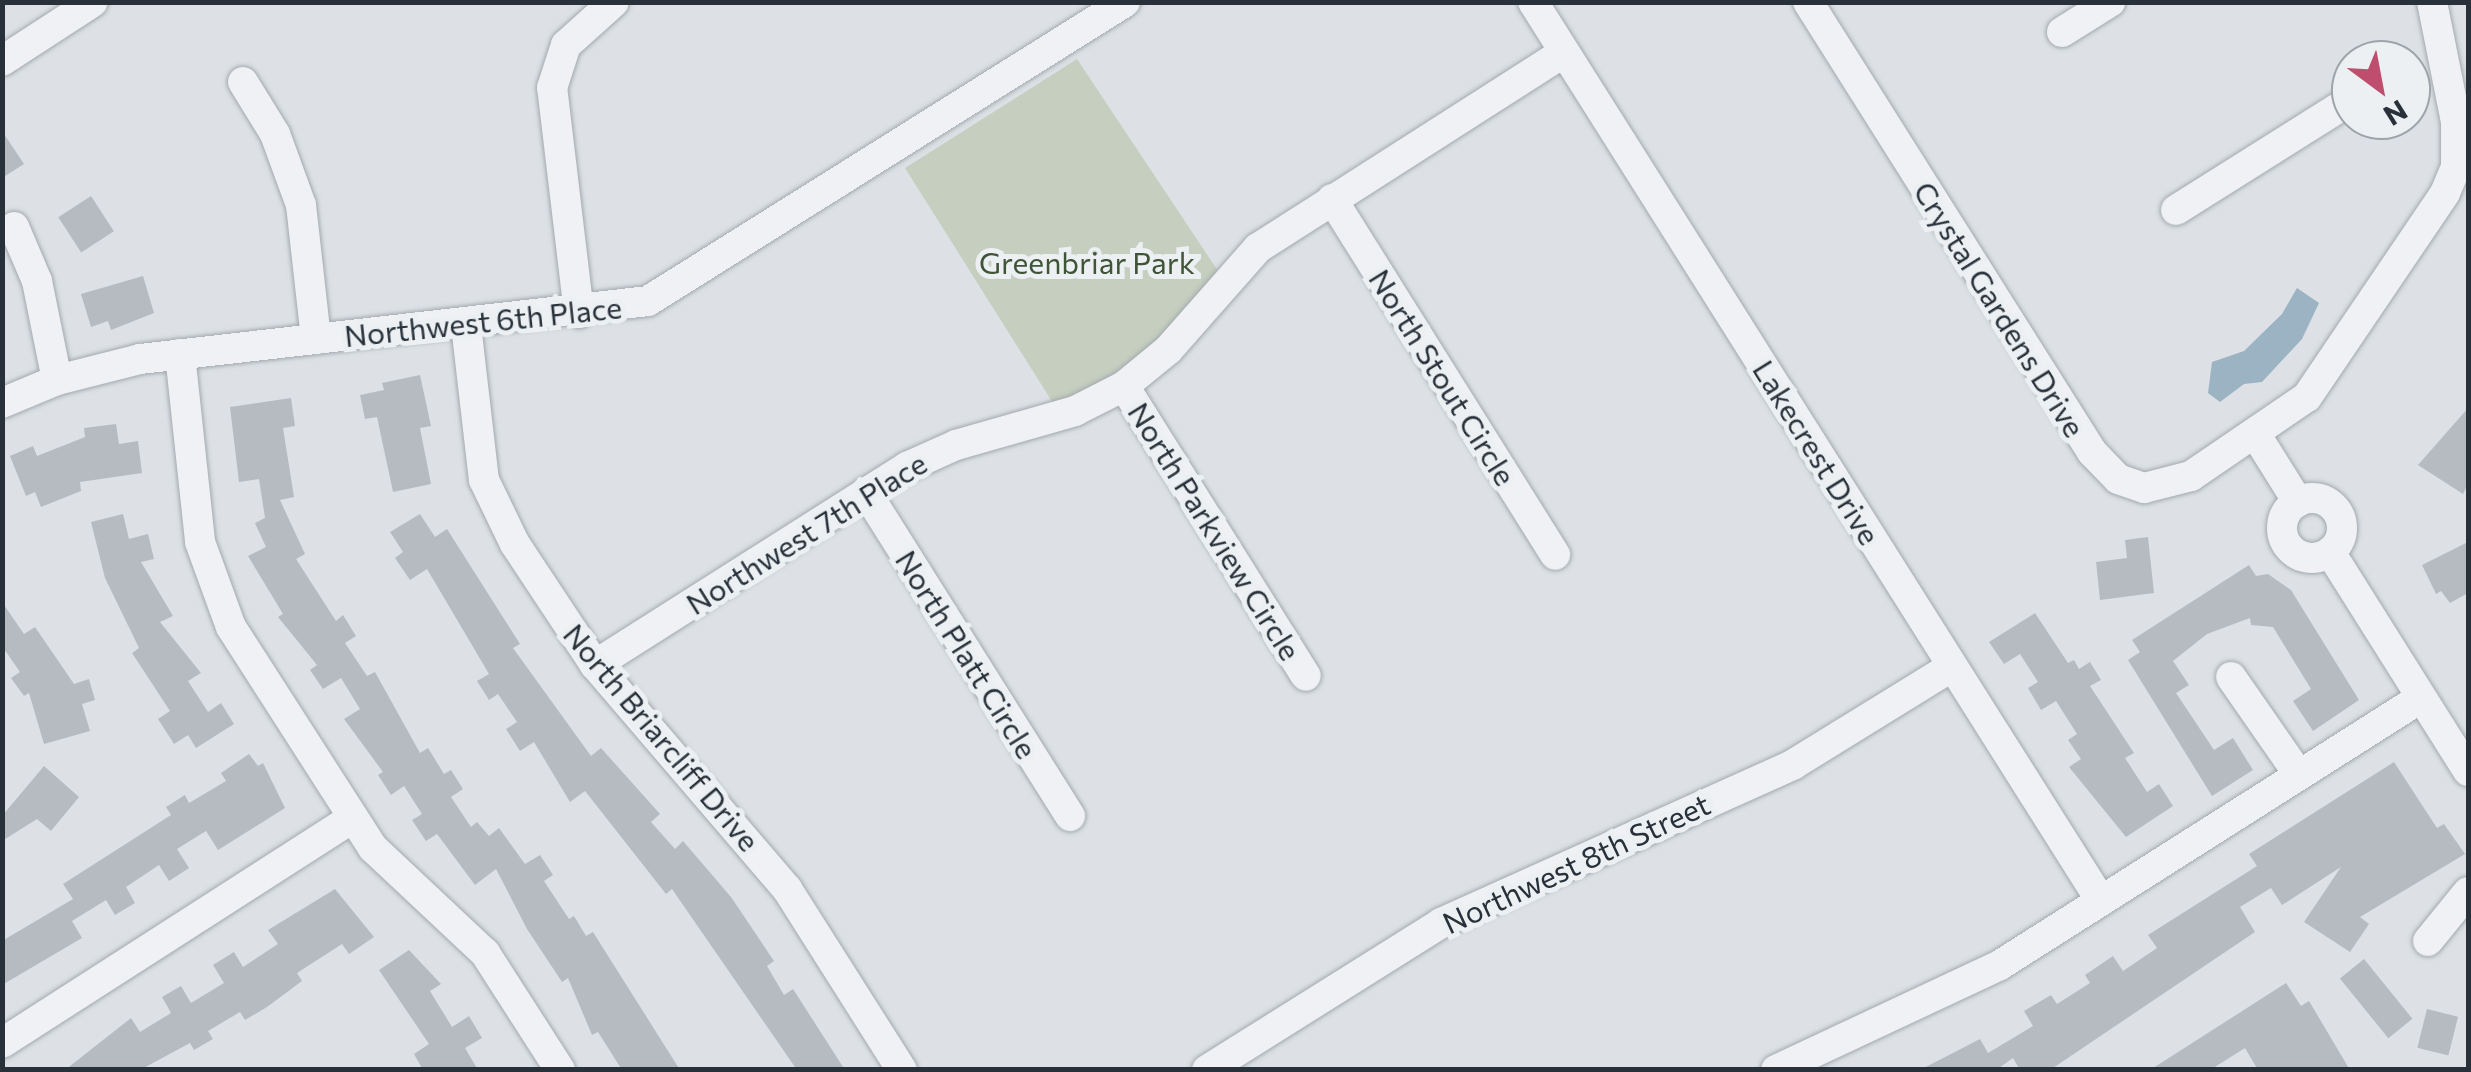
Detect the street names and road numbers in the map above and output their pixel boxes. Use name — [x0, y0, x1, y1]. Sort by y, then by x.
street label: Crystal Gardens Drive — [1907, 175, 2093, 443]
street label: North Stout Circle — [1362, 262, 1524, 492]
street label: Northwest 6th Place — [342, 289, 624, 353]
street label: Lakecrest Drive — [1746, 353, 1888, 551]
street label: North Parkview Circle — [1121, 396, 1309, 666]
street label: Northwest 7th Place — [679, 444, 933, 622]
street label: North Platt Circle — [889, 543, 1045, 765]
street label: North Briarcliff Drive — [556, 616, 768, 858]
street label: Northwest 8th Street — [1437, 785, 1715, 941]

